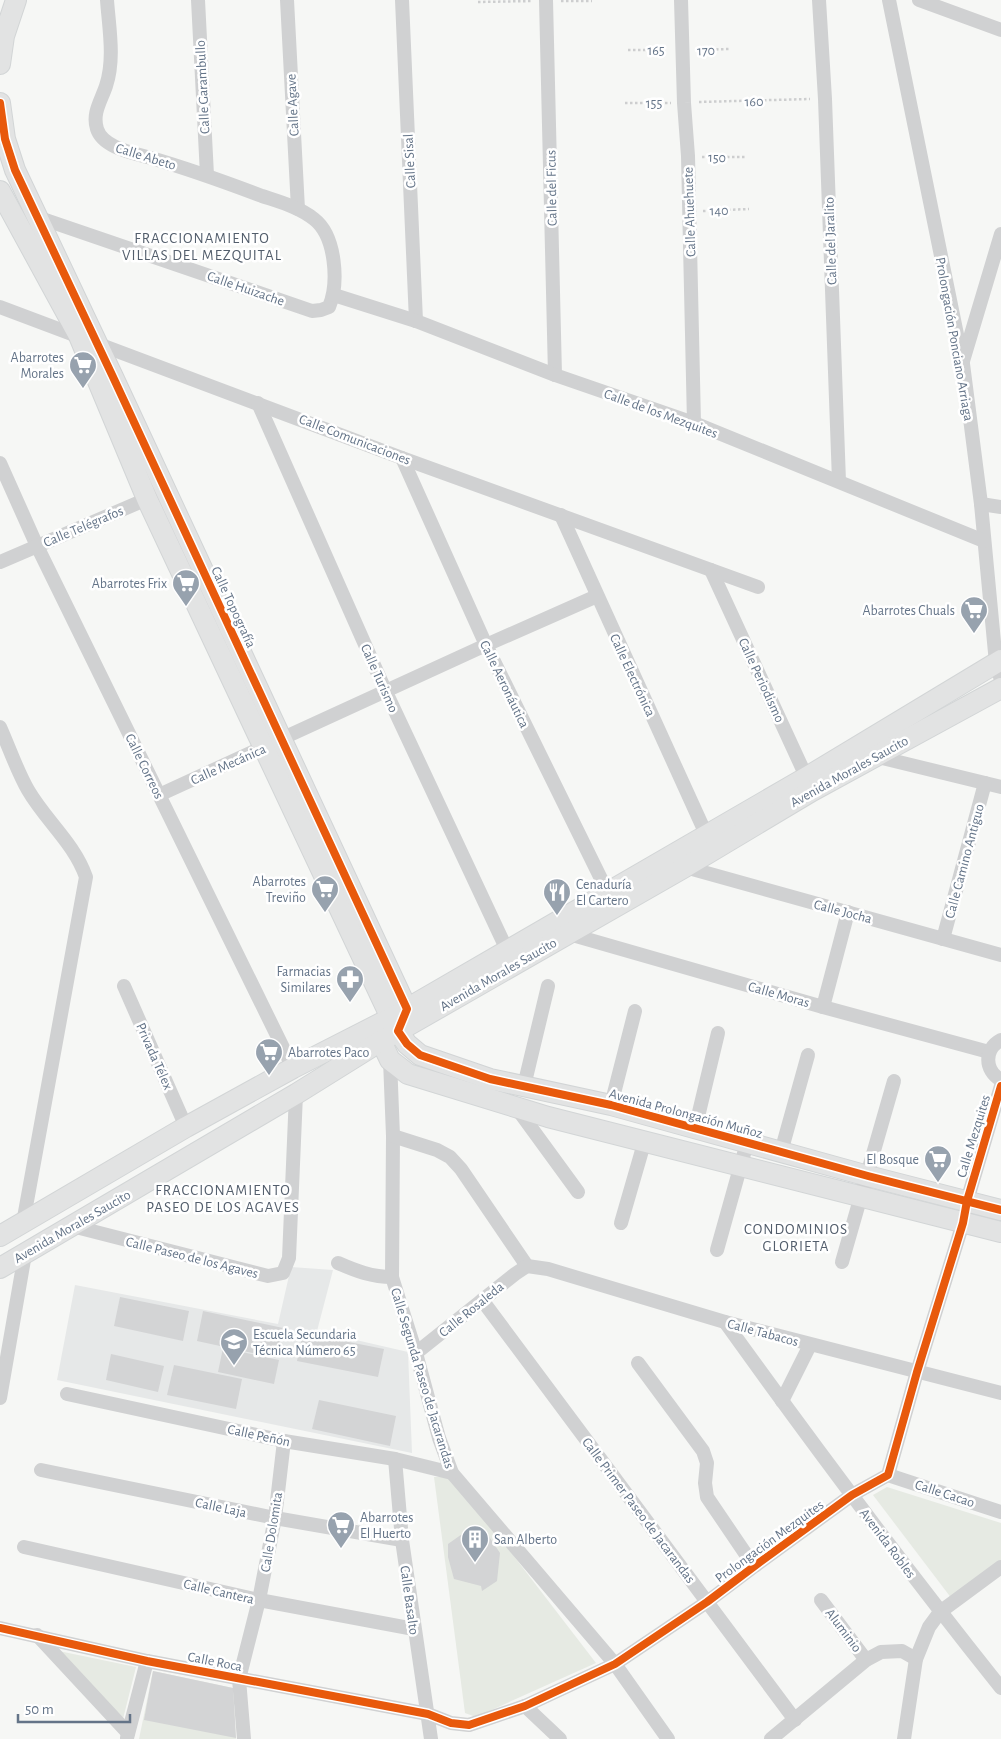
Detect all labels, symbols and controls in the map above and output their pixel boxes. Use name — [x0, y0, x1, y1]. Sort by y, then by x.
street label: Calle Garambullo — [194, 39, 212, 134]
street label: 165 — [647, 44, 665, 58]
street label: 170 — [697, 44, 715, 58]
street label: Calle Agave — [284, 73, 302, 137]
street label: 160 — [744, 95, 764, 109]
street label: 155 — [646, 97, 662, 111]
street label: Calle Sisal — [402, 133, 418, 189]
street label: Calle Abeto — [114, 141, 178, 173]
street label: Calle del Ficus — [544, 150, 560, 226]
street label: 150 — [708, 151, 726, 165]
street label: Calle Ahuehuete — [681, 167, 699, 257]
street label: Calle del Jaralito — [822, 197, 840, 285]
street label: 140 — [709, 204, 729, 218]
district label: FRACCIONAMIENTO VILLAS DEL MEZQUITAL — [122, 231, 282, 263]
street label: Prolongación Ponciano Arriaga — [933, 256, 975, 423]
street label: Calle Huizache — [205, 269, 286, 309]
supermarket icon: Abarrotes Morales — [68, 350, 98, 389]
place label: Abarrotes Morales — [11, 351, 64, 381]
street label: Calle de los Mezquites — [602, 387, 719, 441]
street label: Calle Comunicaciones — [297, 412, 412, 468]
street label: Calle Telégrafos — [41, 504, 125, 550]
street label: Calle Topografía — [208, 565, 258, 651]
supermarket icon: Abarrotes Frix — [171, 568, 201, 607]
place label: Abarrotes Frix — [92, 577, 167, 591]
supermarket icon: Abarrotes Chuals — [959, 595, 989, 634]
place label: Abarrotes Chuals — [862, 604, 955, 618]
street label: Calle Electrónica — [607, 632, 658, 719]
street label: Calle Periodismo — [735, 636, 787, 725]
street label: Calle Aeronáutica — [477, 639, 532, 731]
street label: Calle Turismo — [358, 642, 400, 715]
street label: Calle Correos — [122, 732, 166, 801]
street label: Avenida Morales Saucito — [788, 734, 911, 810]
street label: Calle Mecánica — [189, 742, 269, 788]
street label: Calle Camino Antiguo — [943, 802, 987, 920]
supermarket icon: Abarrotes Treviño — [310, 874, 340, 913]
place label: Abarrotes Treviño — [253, 875, 306, 905]
restaurant icon: Cenaduría El Cartero — [542, 877, 572, 916]
place label: Cenaduría El Cartero — [576, 878, 632, 908]
street label: Calle Jocha — [812, 898, 874, 927]
street label: Avenida Morales Saucito — [438, 936, 559, 1014]
pharmacy icon: Farmacias Similares — [335, 964, 365, 1003]
place label: Farmacias Similares — [276, 965, 331, 995]
street label: Calle Moras — [747, 980, 811, 1010]
street label: Privada Télex — [133, 1021, 175, 1092]
supermarket icon: Abarrotes Paco — [254, 1037, 284, 1076]
place label: Abarrotes Paco — [288, 1046, 369, 1060]
street label: Avenida Prolongación Muñoz — [608, 1087, 764, 1141]
street label: Calle Mezquites — [955, 1093, 993, 1179]
supermarket icon: El Bosque — [923, 1144, 953, 1183]
place label: El Bosque — [866, 1153, 919, 1167]
district label: FRACCIONAMIENTO PASEO DE LOS AGAVES — [146, 1183, 300, 1215]
street label: Avenida Morales Saucito — [12, 1188, 133, 1266]
district label: CONDOMINIOS GLORIETA — [744, 1222, 848, 1254]
street label: Calle Paseo de los Agaves — [124, 1235, 259, 1281]
street label: Calle Rosaleda — [437, 1279, 507, 1340]
street label: Calle Segunda Paseo de Jacarandas — [388, 1286, 456, 1470]
street label: Calle Tabacos — [726, 1317, 800, 1349]
school or university icon: Escuela Secundaria Técnica Número 65 — [219, 1327, 249, 1366]
place label: Escuela Secundaria Técnica Número 65 — [253, 1328, 357, 1358]
street label: Calle Peñón — [226, 1423, 291, 1449]
street label: Calle Primer Paseo de Jacarandas — [579, 1435, 697, 1586]
street label: Calle Cacao — [913, 1478, 976, 1510]
street label: Calle Dolomita — [259, 1491, 285, 1573]
street label: Calle Laja — [194, 1496, 248, 1520]
street label: Prolongación Mezquites — [713, 1498, 826, 1586]
street label: Avenida Robles — [857, 1506, 918, 1581]
supermarket icon: Abarrotes El Huerto — [326, 1510, 356, 1549]
place label: Abarrotes El Huerto — [360, 1511, 413, 1541]
building icon: San Alberto — [460, 1524, 490, 1563]
place label: San Alberto — [494, 1533, 557, 1547]
street label: Calle Basalto — [397, 1565, 421, 1636]
street label: Calle Cantera — [182, 1577, 256, 1607]
street label: Aluminio — [822, 1606, 864, 1655]
street label: Calle Roca — [186, 1650, 244, 1674]
scale bar — [18, 1692, 130, 1724]
text: 50 m — [25, 1702, 54, 1717]

